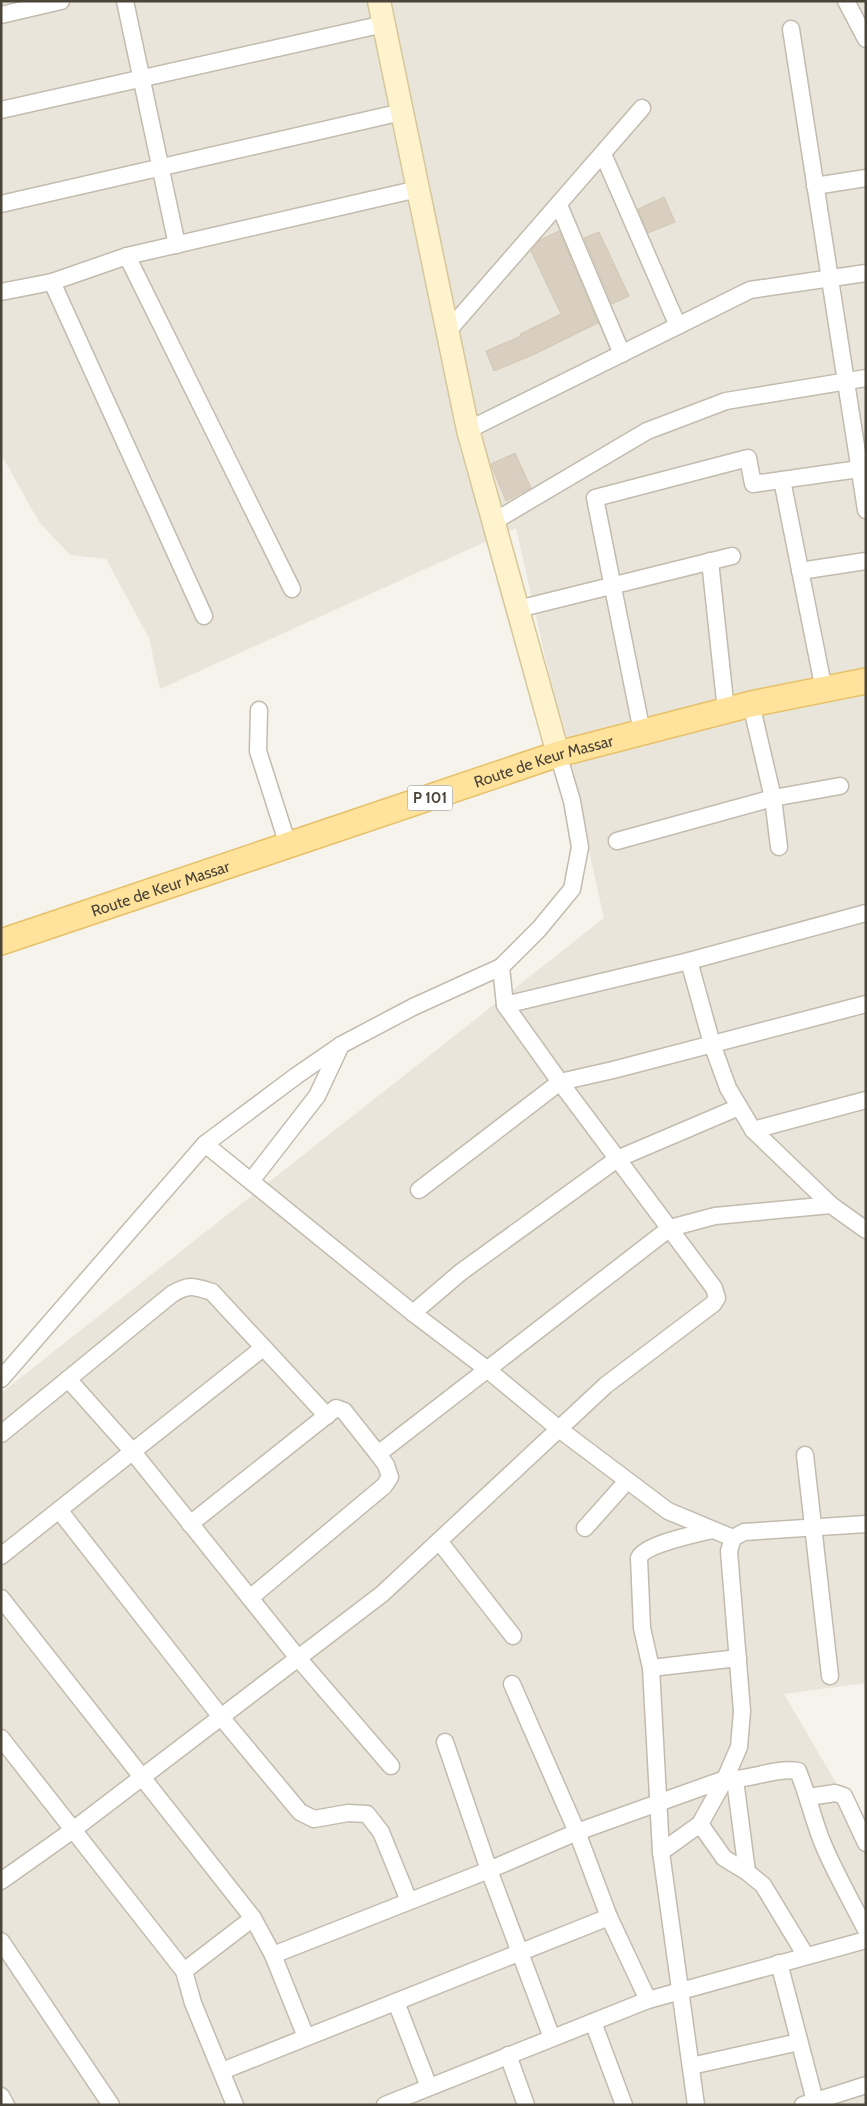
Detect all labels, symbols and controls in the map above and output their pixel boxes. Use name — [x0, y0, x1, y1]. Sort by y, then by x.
street label: Route de Keur Massar — [471, 730, 616, 791]
road number: P 101 — [408, 786, 452, 810]
street label: Route de Keur Massar — [89, 856, 233, 920]

